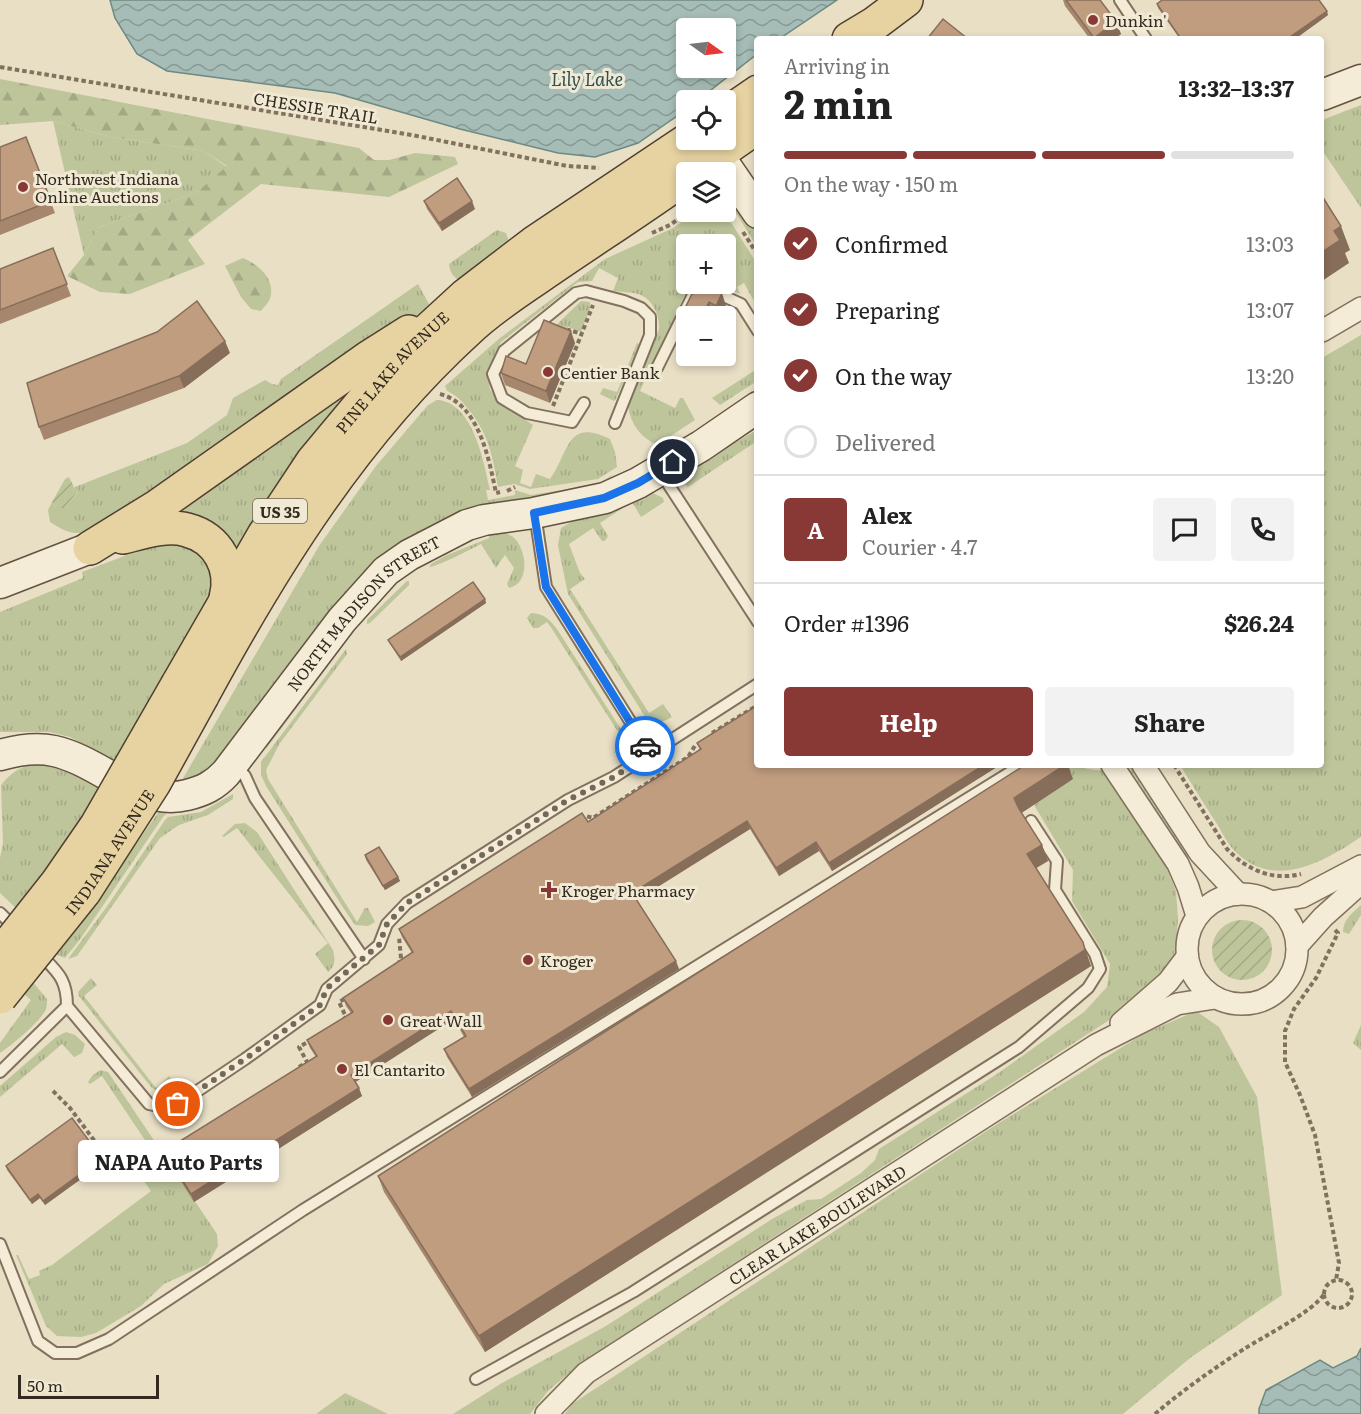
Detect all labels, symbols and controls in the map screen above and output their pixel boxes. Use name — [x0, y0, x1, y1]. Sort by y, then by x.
place label: Dunkin' — [1105, 8, 1167, 32]
marker: Dunkin' — [1086, 13, 1100, 27]
north arrow — [676, 18, 736, 78]
map controls — [676, 18, 736, 366]
text: Arriving in — [784, 50, 890, 80]
water label: Lily Lake — [551, 65, 623, 92]
text: 13:32–13:37 — [1179, 71, 1294, 104]
text: 2 min — [784, 73, 893, 131]
street label: CHESSIE TRAIL — [252, 85, 380, 129]
button: locate — [676, 90, 736, 150]
button: layers — [676, 162, 736, 222]
place label: Northwest Indiana Online Auctions — [35, 166, 179, 208]
text: On the way · 150 m — [784, 168, 958, 198]
marker: Northwest Indiana Online Auctions — [16, 180, 30, 194]
icon: check — [784, 227, 817, 260]
text: Confirmed — [835, 227, 948, 260]
text: 13:03 — [1246, 228, 1294, 258]
button: + — [676, 234, 736, 294]
icon: check — [784, 293, 817, 326]
text: Preparing — [835, 293, 939, 326]
text: 13:07 — [1247, 294, 1294, 324]
street label: PINE LAKE AVENUE — [329, 305, 454, 438]
button: − — [676, 306, 736, 366]
icon: check — [784, 359, 817, 392]
text: On the way — [835, 359, 952, 392]
place label: Centier Bank — [560, 360, 660, 384]
text: 13:20 — [1247, 360, 1294, 390]
marker: Centier Bank — [541, 365, 555, 379]
text: Delivered — [835, 425, 936, 458]
pin — [647, 436, 698, 487]
icon: home — [656, 445, 689, 478]
text: Alex — [862, 498, 912, 531]
button: chat — [1153, 498, 1216, 561]
button: phone — [1231, 498, 1294, 561]
road number: US 35 — [253, 499, 307, 523]
text: A — [807, 513, 824, 546]
street label: NORTH MADISON STREET — [281, 529, 445, 696]
text: Courier · 4.7 — [862, 531, 977, 561]
text: Order #1396 — [784, 606, 909, 639]
text: $26.24 — [1224, 606, 1294, 639]
button: Help — [784, 687, 1033, 756]
button: Share — [1045, 687, 1294, 756]
courier — [615, 716, 675, 776]
icon: car — [629, 730, 662, 763]
street label: INDIANA AVENUE — [59, 784, 159, 920]
place label: Kroger Pharmacy — [561, 878, 696, 902]
marker: Kroger Pharmacy — [542, 883, 556, 897]
place label: Kroger — [540, 948, 594, 972]
marker: Kroger — [521, 953, 535, 967]
place label: Great Wall — [400, 1008, 482, 1032]
marker: Great Wall — [381, 1013, 395, 1027]
place label: El Cantarito — [354, 1057, 445, 1081]
marker: El Cantarito — [335, 1062, 349, 1076]
pin — [152, 1078, 203, 1129]
icon: bag — [161, 1087, 194, 1120]
callout: NAPA Auto Parts — [78, 1140, 278, 1182]
text: NAPA Auto Parts — [94, 1146, 263, 1176]
street label: CLEAR LAKE BOULEVARD — [724, 1158, 911, 1290]
scale bar — [18, 1372, 159, 1400]
text: 50 m — [27, 1373, 63, 1397]

